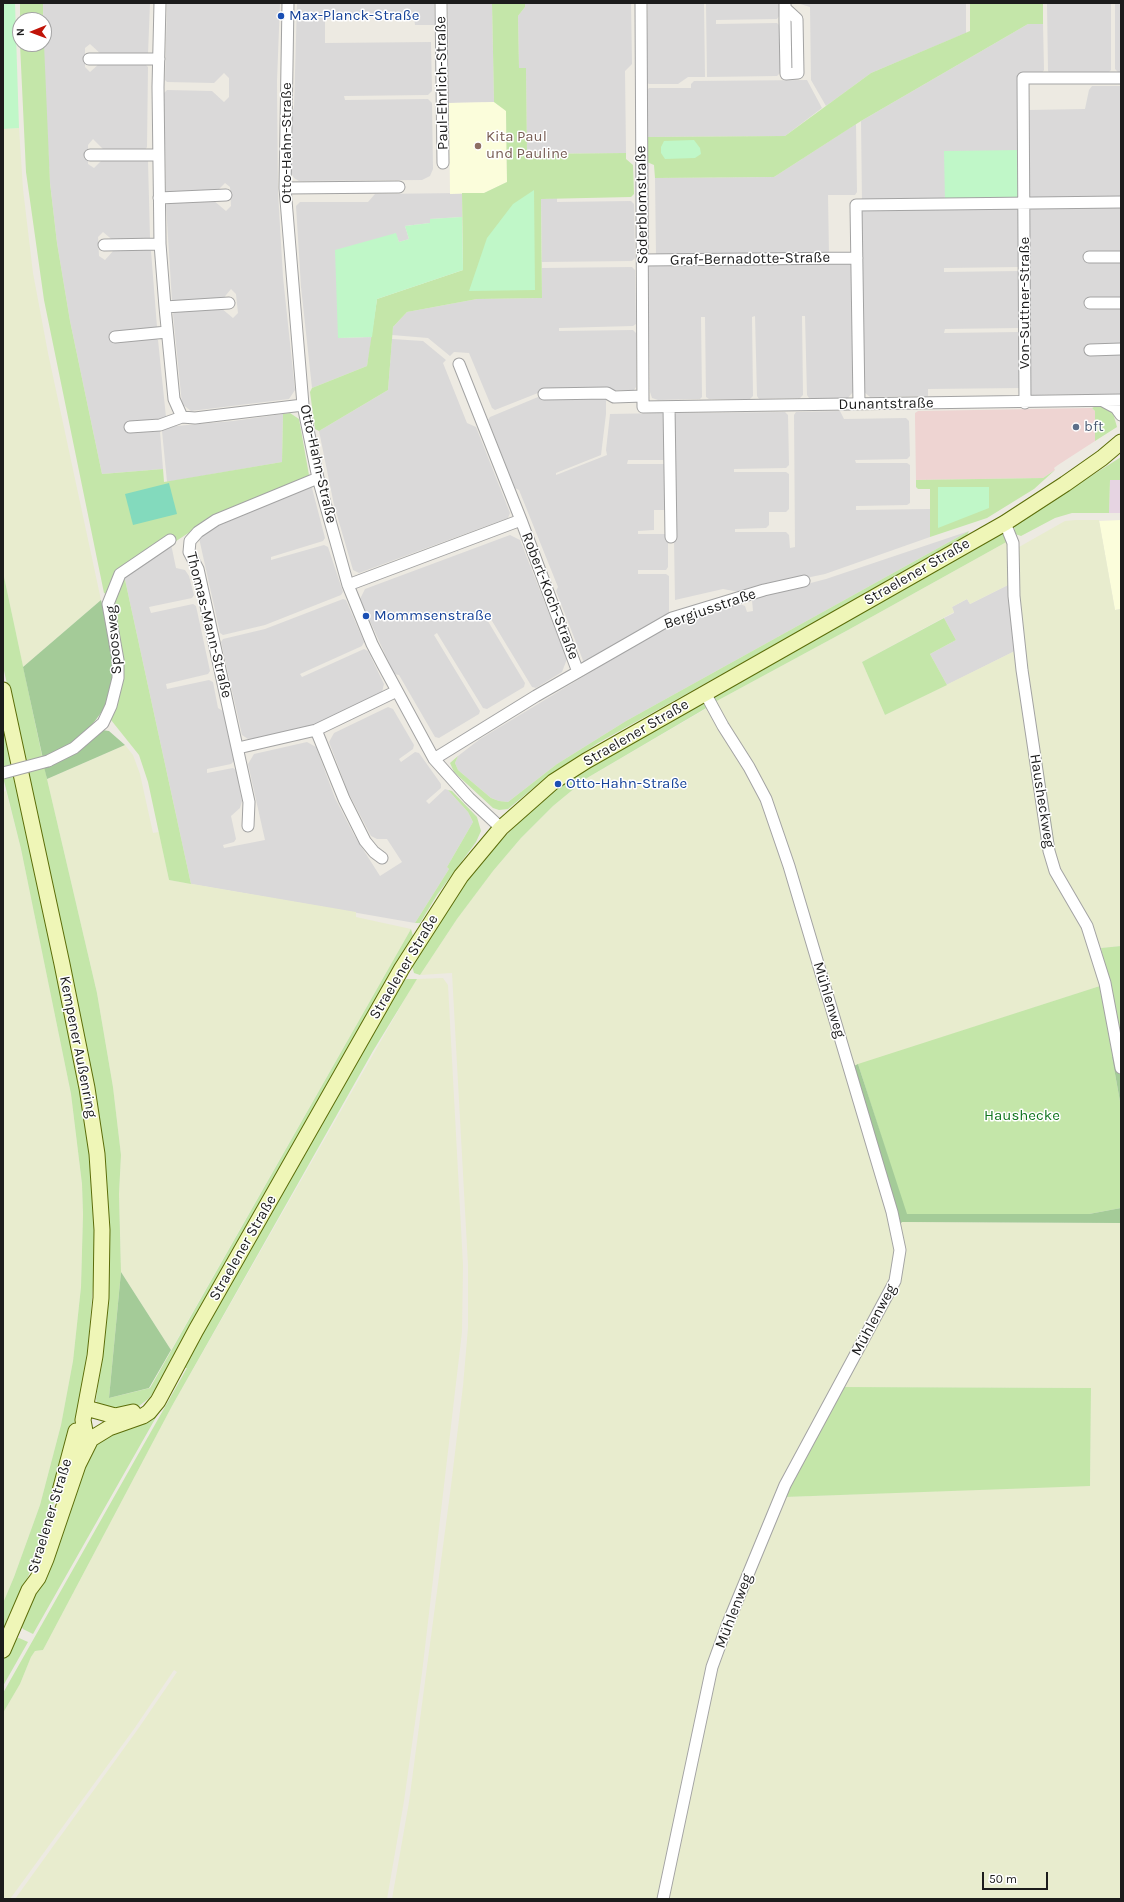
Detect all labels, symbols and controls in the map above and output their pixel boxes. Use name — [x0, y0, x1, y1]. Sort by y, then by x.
place label: Max-Planck-Straße — [289, 7, 419, 25]
marker: Max-Planck-Straße — [276, 11, 286, 21]
north arrow — [12, 12, 52, 52]
street label: Paul-Ehrlich-Straße — [432, 16, 452, 150]
text: N — [14, 28, 27, 36]
street label: Otto-Hahn-Straße — [278, 82, 296, 204]
place label: Kita Paul und Pauline — [486, 128, 568, 163]
marker: Kita Paul und Pauline — [473, 141, 483, 151]
street label: Söderblomstraße — [632, 146, 652, 264]
street label: Von-Suttner-Straße — [1016, 237, 1034, 369]
street label: Graf-Bernadotte-Straße — [670, 249, 830, 269]
street label: Dunantstraße — [838, 394, 934, 414]
street label: Otto-Hahn-Straße — [296, 403, 340, 525]
place label: bft — [1084, 418, 1104, 436]
marker: bft — [1071, 422, 1081, 432]
street label: Robert-Koch-Straße — [517, 530, 583, 662]
street label: Straelener Straße — [861, 534, 973, 610]
street label: Thomas-Mann-Straße — [182, 550, 236, 700]
street label: Bergiusstraße — [662, 585, 758, 633]
street label: Spoosweg — [102, 605, 126, 675]
place label: Mommsenstraße — [374, 607, 492, 625]
marker: Mommsenstraße — [361, 611, 371, 621]
street label: Straelener Straße — [580, 695, 692, 771]
street label: Hausheckweg — [1026, 753, 1058, 849]
place label: Otto-Hahn-Straße — [566, 775, 687, 793]
marker: Otto-Hahn-Straße — [553, 779, 563, 789]
street label: Straelener Straße — [366, 911, 442, 1023]
street label: Mühlenweg — [809, 960, 849, 1040]
street label: Kempener Außenring — [55, 975, 101, 1119]
park label: Haushecke — [984, 1107, 1060, 1125]
street label: Straelener Straße — [205, 1192, 281, 1304]
street label: Mühlenweg — [848, 1281, 900, 1359]
street label: Straelener Straße — [24, 1456, 76, 1576]
street label: Mühlenweg — [711, 1571, 757, 1651]
scale bar — [984, 1864, 1050, 1890]
text: 50 m — [989, 1872, 1017, 1886]

